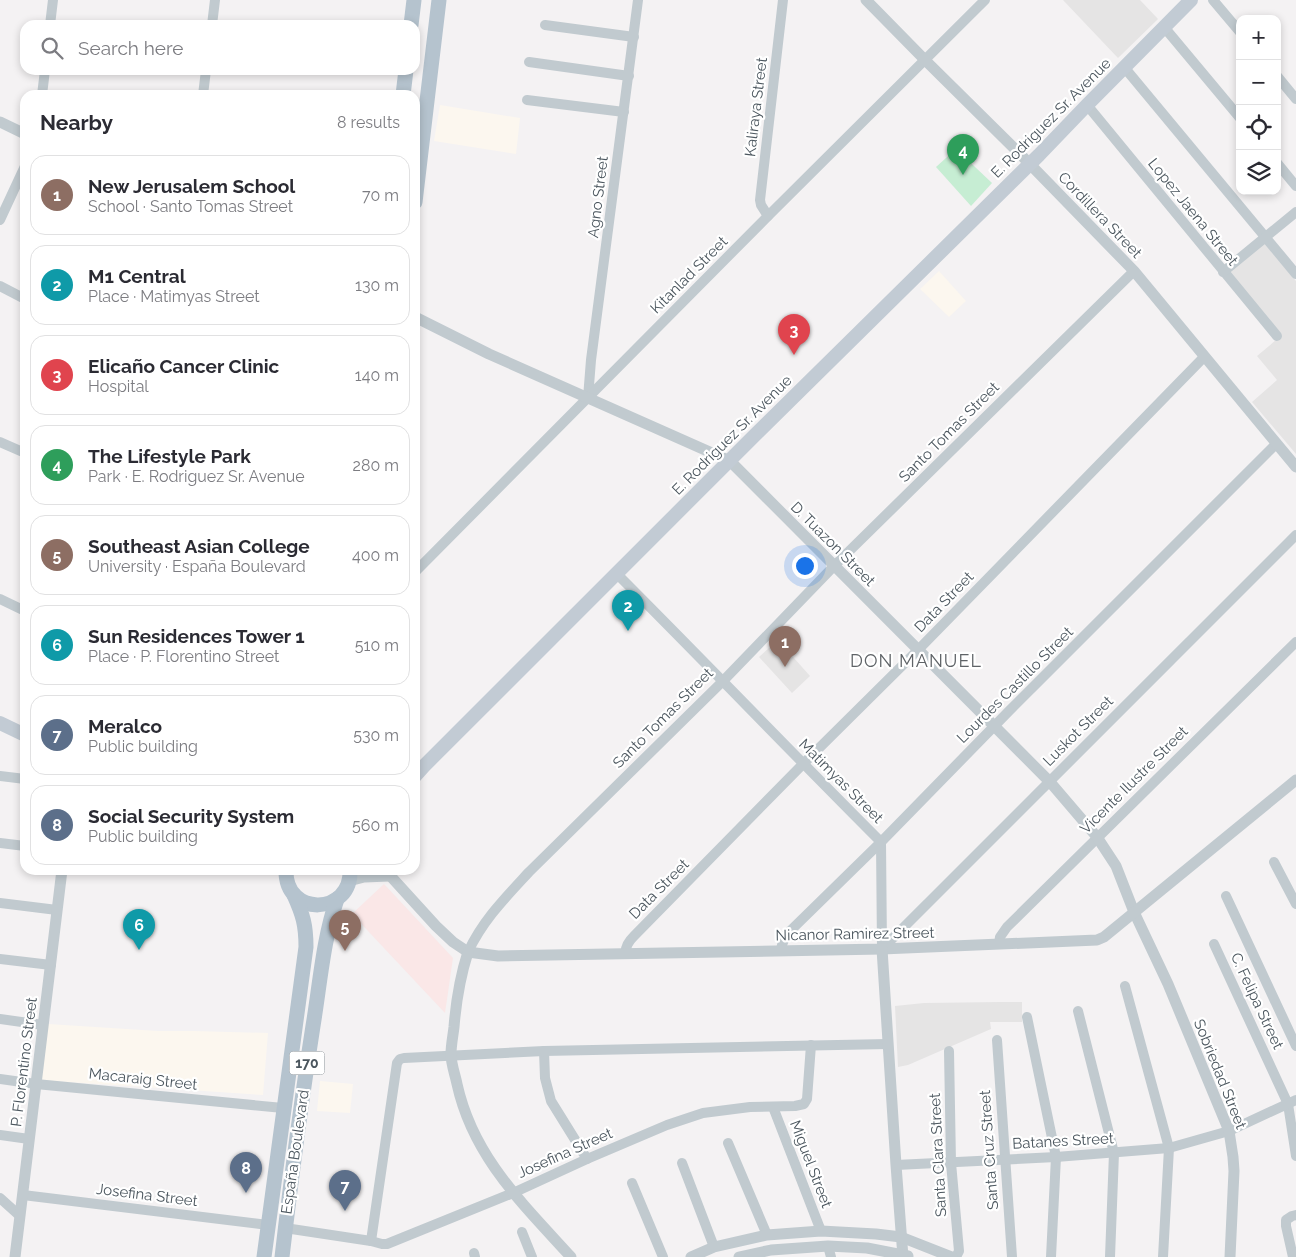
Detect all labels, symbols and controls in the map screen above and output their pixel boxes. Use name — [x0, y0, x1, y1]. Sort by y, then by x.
map controls — [1236, 15, 1281, 195]
button: + — [1236, 15, 1281, 60]
search box — [20, 20, 420, 75]
icon: search — [38, 34, 66, 62]
text: Search here — [78, 37, 184, 59]
street label: E. Rodriguez Sr. Avenue — [987, 54, 1115, 182]
street label: Kaliraya Street — [741, 56, 771, 158]
button: − — [1236, 60, 1281, 105]
button: locate — [1236, 105, 1281, 150]
text: Nearby — [40, 110, 113, 135]
text: 8 results — [337, 113, 400, 132]
pin: 4 — [947, 134, 979, 175]
button: layers — [1236, 150, 1281, 195]
street label: Agno Street — [584, 155, 612, 239]
street label: Lopez Jaena Street — [1144, 155, 1242, 269]
street label: Cordillera Street — [1054, 168, 1146, 262]
text: New Jerusalem School — [88, 175, 295, 197]
text: 1 — [53, 186, 61, 205]
text: 70 m — [362, 186, 399, 205]
text: School · Santo Tomas Street — [88, 197, 293, 216]
street label: Kitanlad Street — [647, 233, 731, 317]
text: M1 Central — [88, 265, 186, 287]
text: 2 — [52, 276, 62, 295]
text: 130 m — [355, 276, 399, 295]
text: Place · Matimyas Street — [88, 287, 260, 306]
pin: 3 — [778, 314, 810, 355]
text: Elicaño Cancer Clinic — [88, 355, 279, 377]
text: 3 — [53, 366, 61, 385]
text: 140 m — [355, 366, 399, 385]
street label: E. Rodriguez Sr. Avenue — [668, 371, 796, 499]
text: Hospital — [88, 377, 149, 396]
street label: Santo Tomas Street — [895, 378, 1003, 486]
text: The Lifestyle Park — [88, 445, 251, 467]
text: 4 — [52, 456, 62, 475]
text: 280 m — [353, 456, 399, 475]
text: Park · E. Rodriguez Sr. Avenue — [88, 467, 305, 486]
street label: D. Tuazon Street — [787, 498, 879, 590]
text: Southeast Asian College — [88, 535, 310, 557]
text: 5 — [53, 546, 61, 565]
text: 400 m — [352, 546, 399, 565]
your location — [792, 553, 818, 579]
text: University · España Boulevard — [88, 557, 306, 576]
street label: Data Street — [911, 568, 977, 636]
pin: 2 — [612, 590, 644, 631]
street label: Lourdes Castillo Street — [953, 623, 1077, 747]
text: Sun Residences Tower 1 — [88, 625, 305, 647]
pin: 1 — [769, 626, 801, 667]
text: 6 — [52, 636, 62, 655]
text: 510 m — [355, 636, 399, 655]
text: Place · P. Florentino Street — [88, 647, 279, 666]
district label: DON MANUEL — [850, 650, 982, 671]
street label: Santo Tomas Street — [609, 664, 717, 772]
street label: Luskot Street — [1039, 692, 1117, 770]
text: Meralco — [88, 715, 162, 737]
street label: Vicente Ilustre Street — [1076, 722, 1192, 838]
text: 7 — [53, 726, 61, 745]
text: 530 m — [353, 726, 399, 745]
street label: Matimyas Street — [795, 735, 887, 827]
text: Public building — [88, 737, 198, 756]
text: Social Security System — [88, 805, 294, 827]
text: 8 — [52, 816, 62, 835]
text: 560 m — [352, 816, 399, 835]
text: Public building — [88, 827, 198, 846]
street label: Data Street — [625, 855, 693, 923]
pin: 6 — [123, 909, 155, 950]
pin: 5 — [329, 910, 361, 951]
street label: Nicanor Ramirez Street — [775, 924, 935, 944]
street label: C. Felipa Street — [1227, 950, 1287, 1052]
street label: P. Florentino Street — [7, 996, 41, 1128]
street label: Sobriedad Street — [1190, 1016, 1250, 1132]
road number: 170 — [290, 1052, 324, 1074]
street label: Macaraig Street — [88, 1064, 198, 1094]
street label: España Boulevard — [277, 1089, 313, 1215]
street label: Santa Cruz Street — [976, 1089, 1002, 1211]
street label: Santa Clara Street — [926, 1092, 950, 1218]
street label: Miguel Street — [786, 1118, 836, 1210]
street label: Josefina Street — [515, 1124, 615, 1182]
street label: Batanes Street — [1012, 1129, 1114, 1153]
pin: 8 — [230, 1152, 262, 1193]
pin: 7 — [329, 1170, 361, 1211]
street label: Josefina Street — [95, 1180, 199, 1210]

